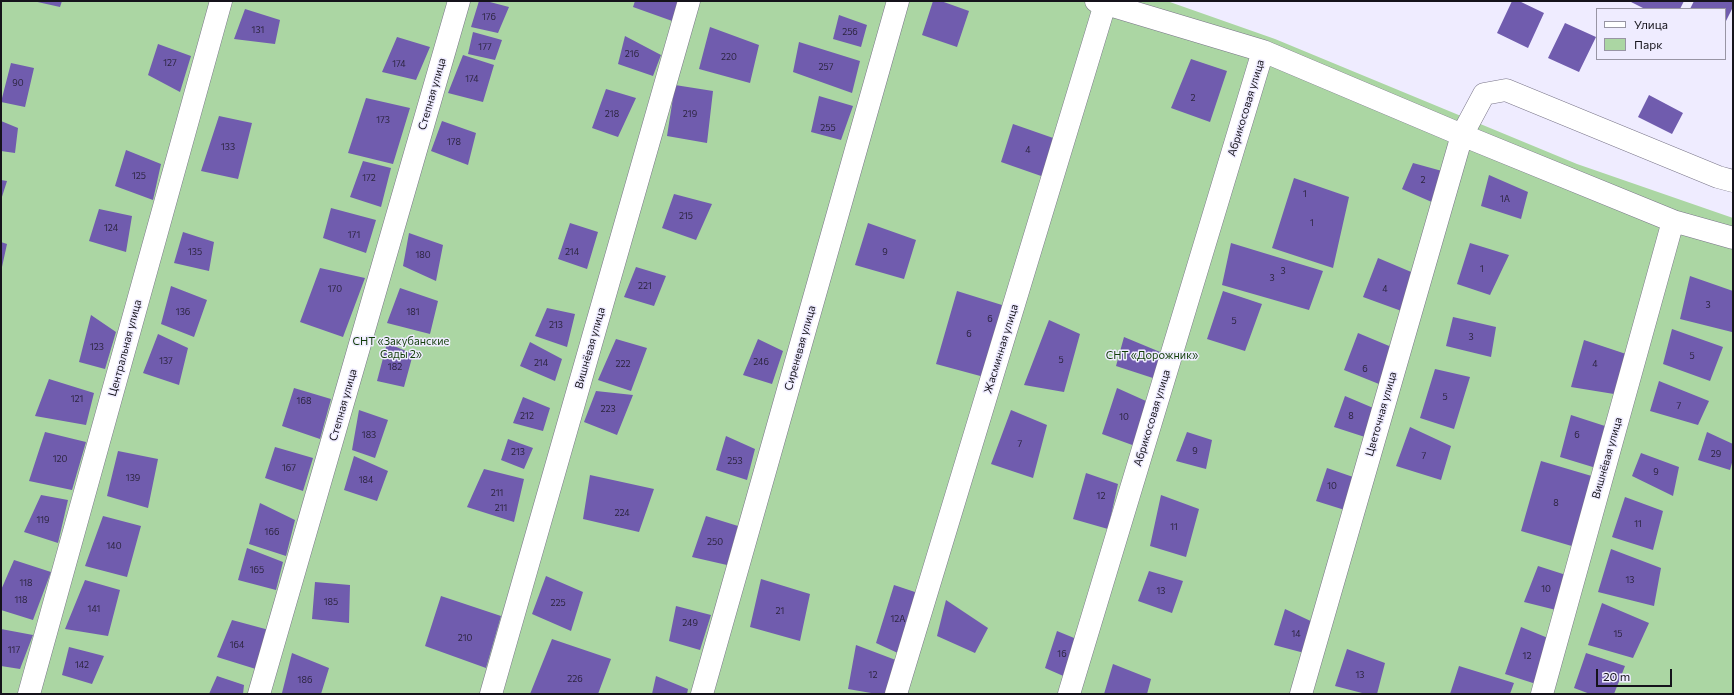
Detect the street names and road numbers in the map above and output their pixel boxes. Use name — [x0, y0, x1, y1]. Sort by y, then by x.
street label: Степная улица — [415, 56, 449, 132]
street label: Абрикосовая улица — [1225, 58, 1267, 158]
street label: Центральная улица — [106, 298, 144, 398]
street label: Жасминная улица — [981, 303, 1021, 395]
street label: Сиреневая улица — [782, 304, 818, 392]
street label: Вишнёвая улица — [572, 306, 608, 390]
street label: Степная улица — [326, 367, 360, 443]
street label: Абрикосовая улица — [1131, 368, 1173, 468]
street label: Цветочная улица — [1363, 370, 1399, 458]
street label: Вишнёвая улица — [1589, 416, 1625, 500]

